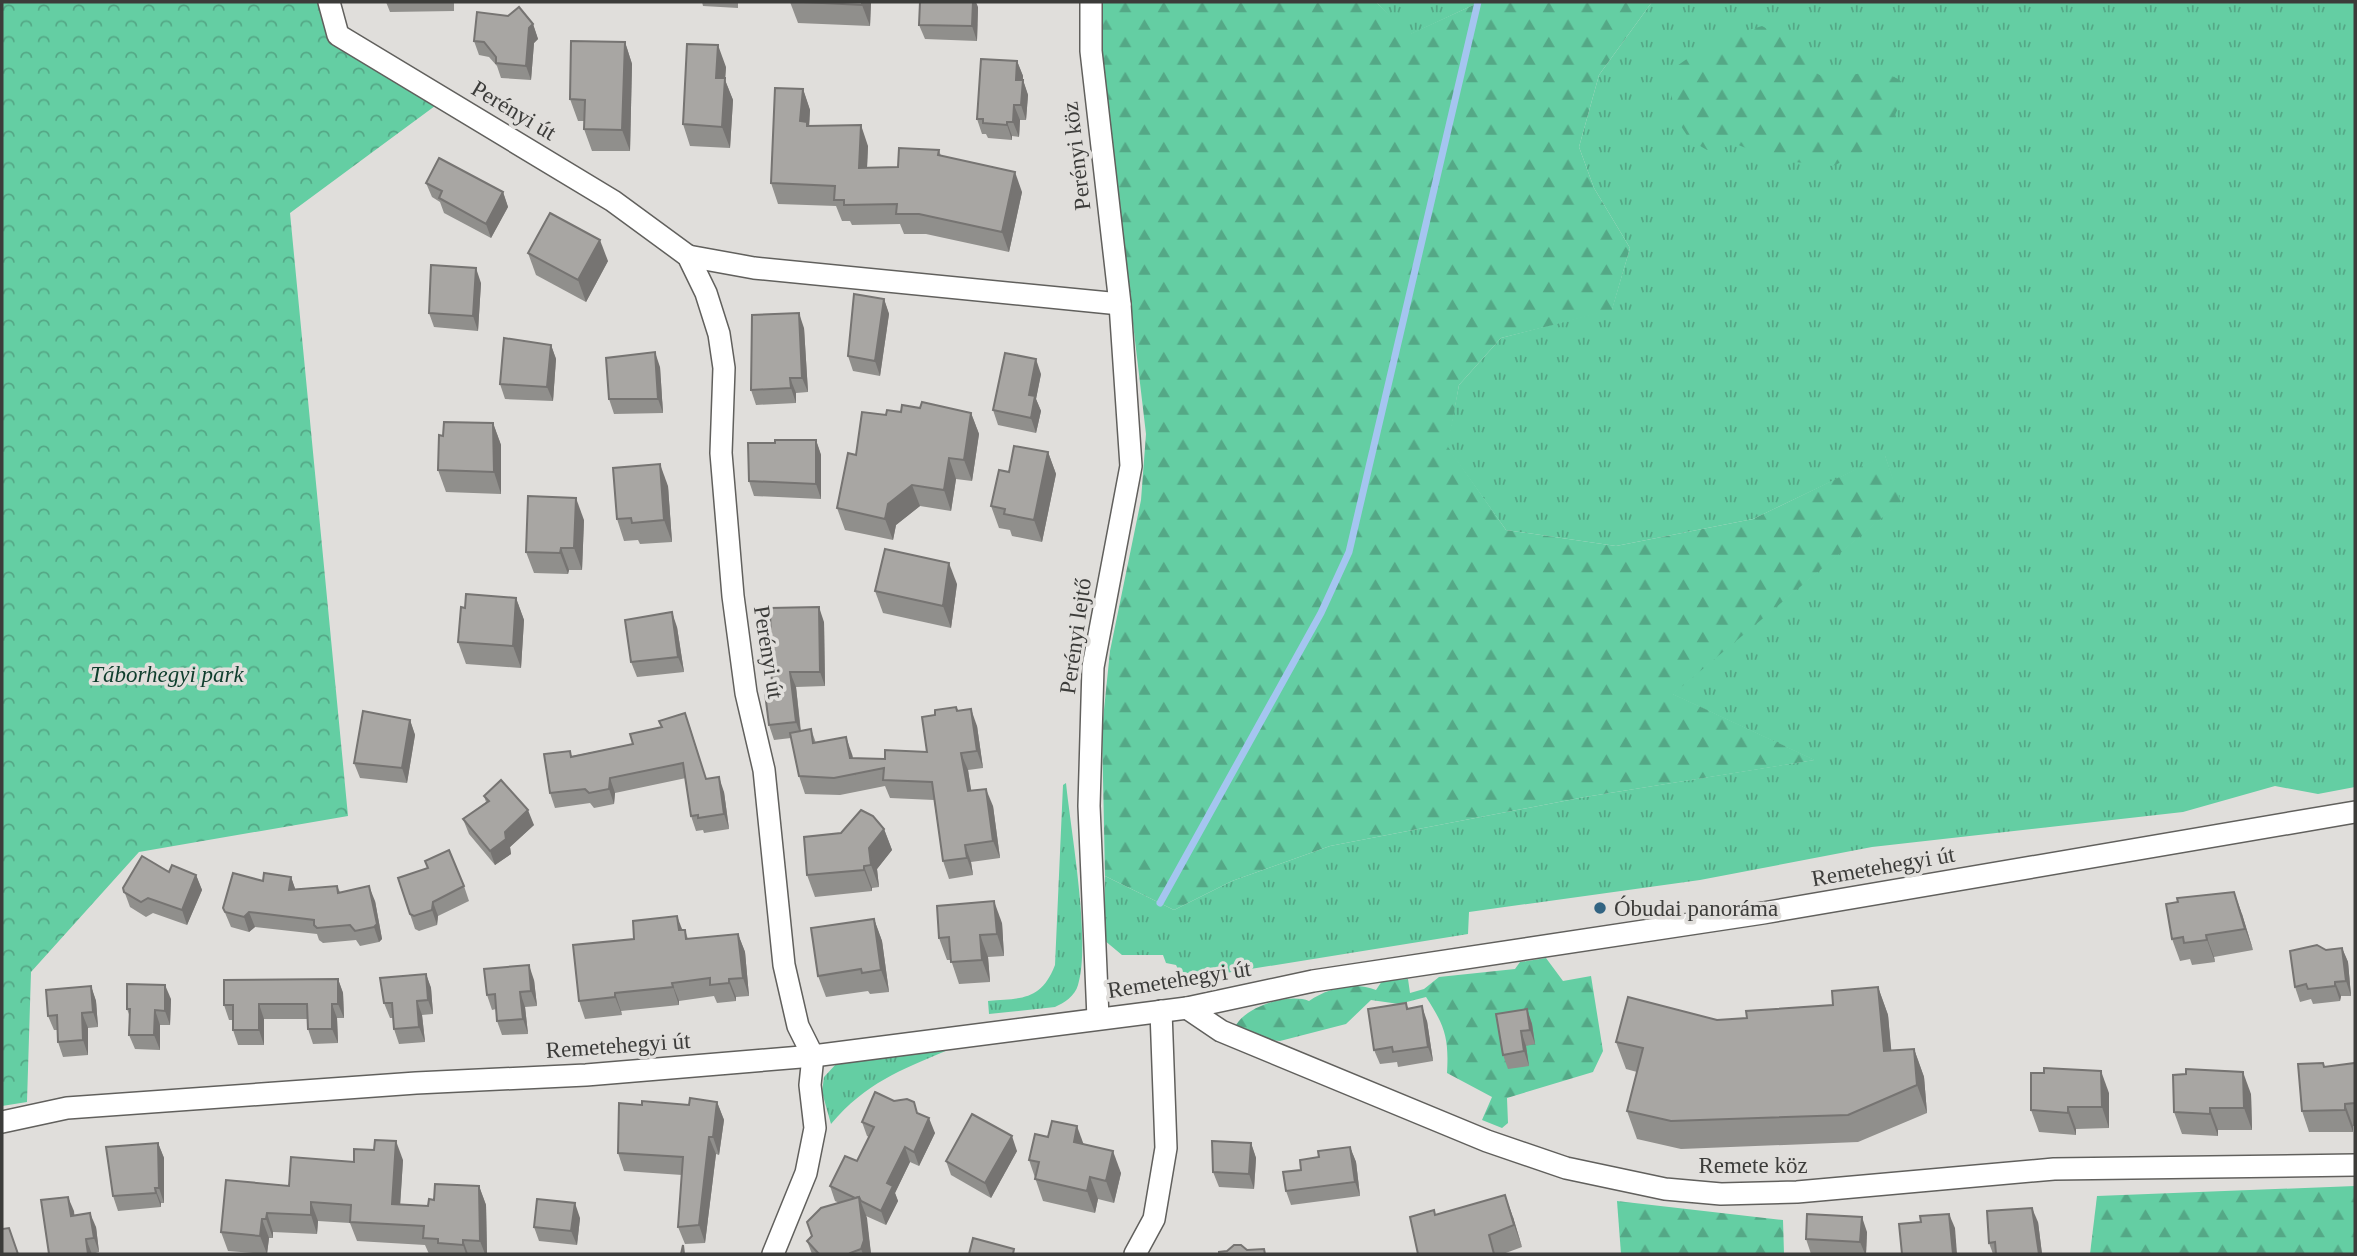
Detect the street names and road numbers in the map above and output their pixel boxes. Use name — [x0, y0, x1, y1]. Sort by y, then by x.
street label: Perényi út — [467, 76, 561, 146]
street label: Perényi köz — [1057, 100, 1096, 212]
street label: Perényi lejtő — [1055, 576, 1096, 696]
street label: Perényi út — [749, 604, 788, 701]
street label: Remetehegyi út — [1810, 841, 1957, 891]
street label: Remetehegyi út — [1106, 956, 1253, 1003]
street label: Remetehegyi út — [545, 1028, 692, 1063]
street label: Remete köz — [1698, 1153, 1808, 1178]

